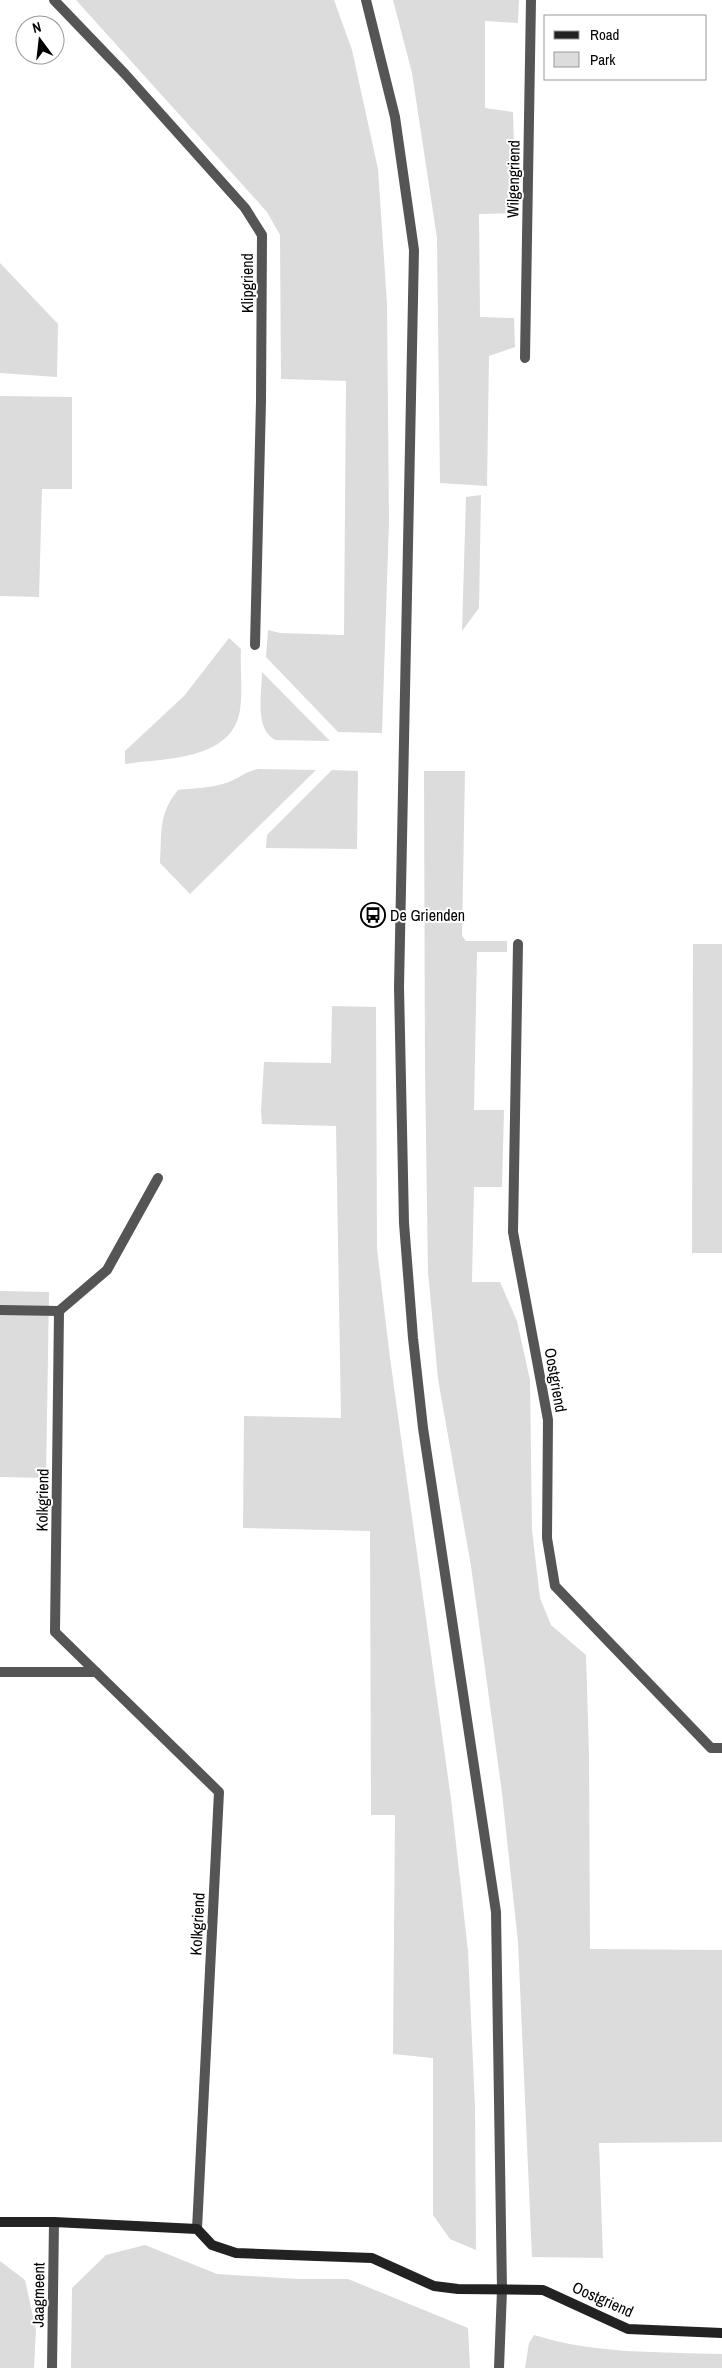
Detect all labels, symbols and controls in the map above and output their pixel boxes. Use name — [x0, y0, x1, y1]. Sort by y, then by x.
north arrow — [15, 15, 65, 65]
legend — [544, 15, 707, 80]
text: N — [30, 18, 43, 37]
text: Road — [590, 24, 619, 45]
text: Park — [590, 49, 616, 70]
street label: Wilgengriend — [501, 140, 525, 218]
street label: Klipgriend — [236, 253, 258, 313]
bus stop icon: De Grienden — [360, 902, 386, 928]
place label: De Grienden — [390, 904, 465, 926]
street label: Oostgriend — [540, 1346, 572, 1414]
street label: Kolkgriend — [30, 1468, 54, 1532]
street label: Kolkgriend — [184, 1892, 210, 1956]
street label: Jaagmeent — [26, 2262, 50, 2328]
street label: Oostgriend — [569, 2276, 637, 2322]

